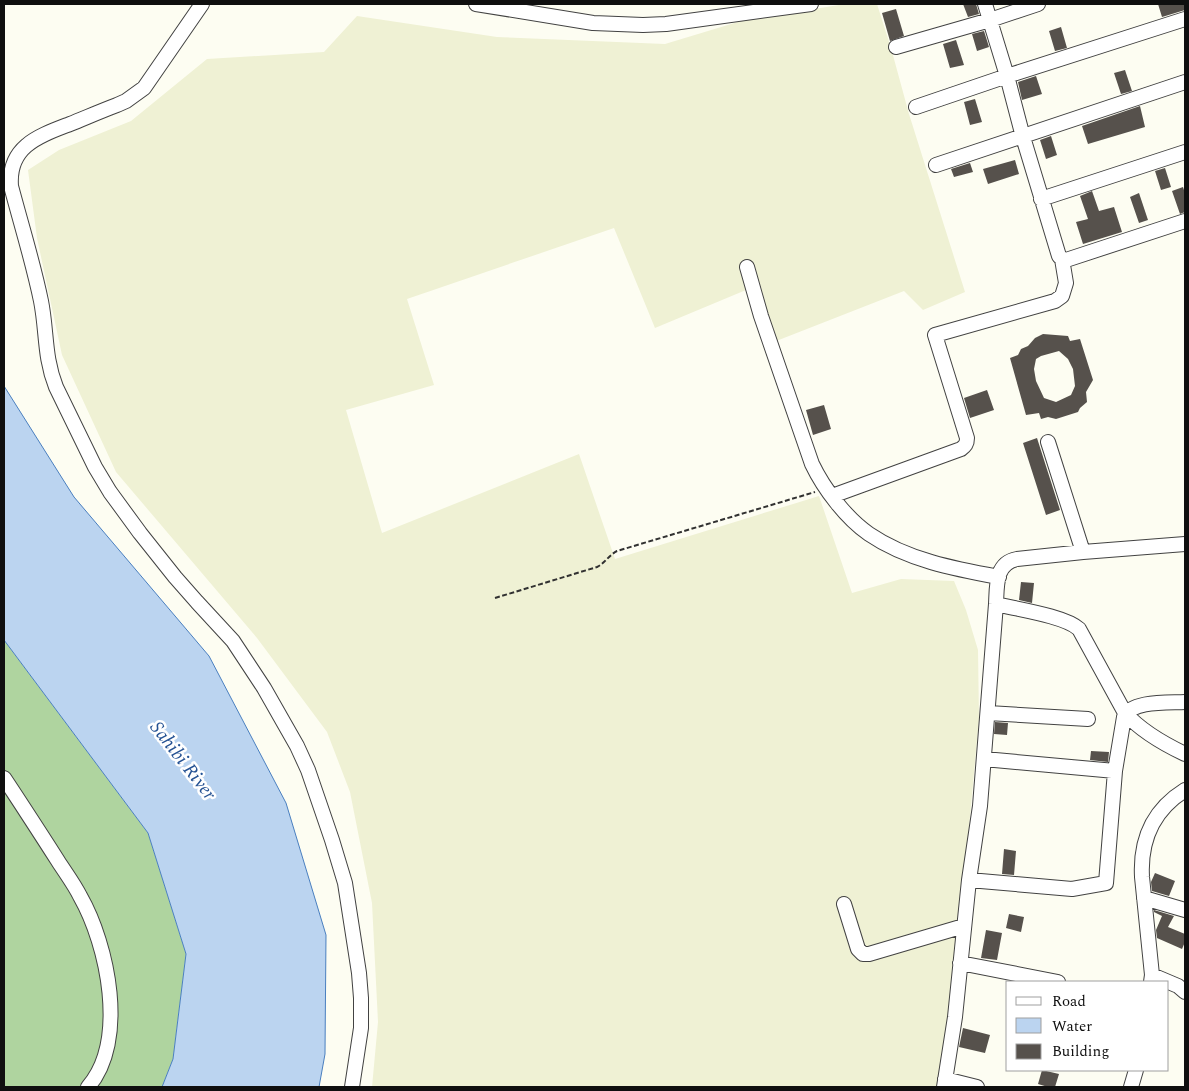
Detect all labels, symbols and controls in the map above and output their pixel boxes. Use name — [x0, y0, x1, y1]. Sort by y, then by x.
water label: Sahibi River — [143, 715, 223, 807]
legend — [1006, 981, 1169, 1071]
text: Road — [1052, 990, 1086, 1013]
text: Water — [1052, 1015, 1092, 1038]
text: Building — [1052, 1040, 1109, 1063]

